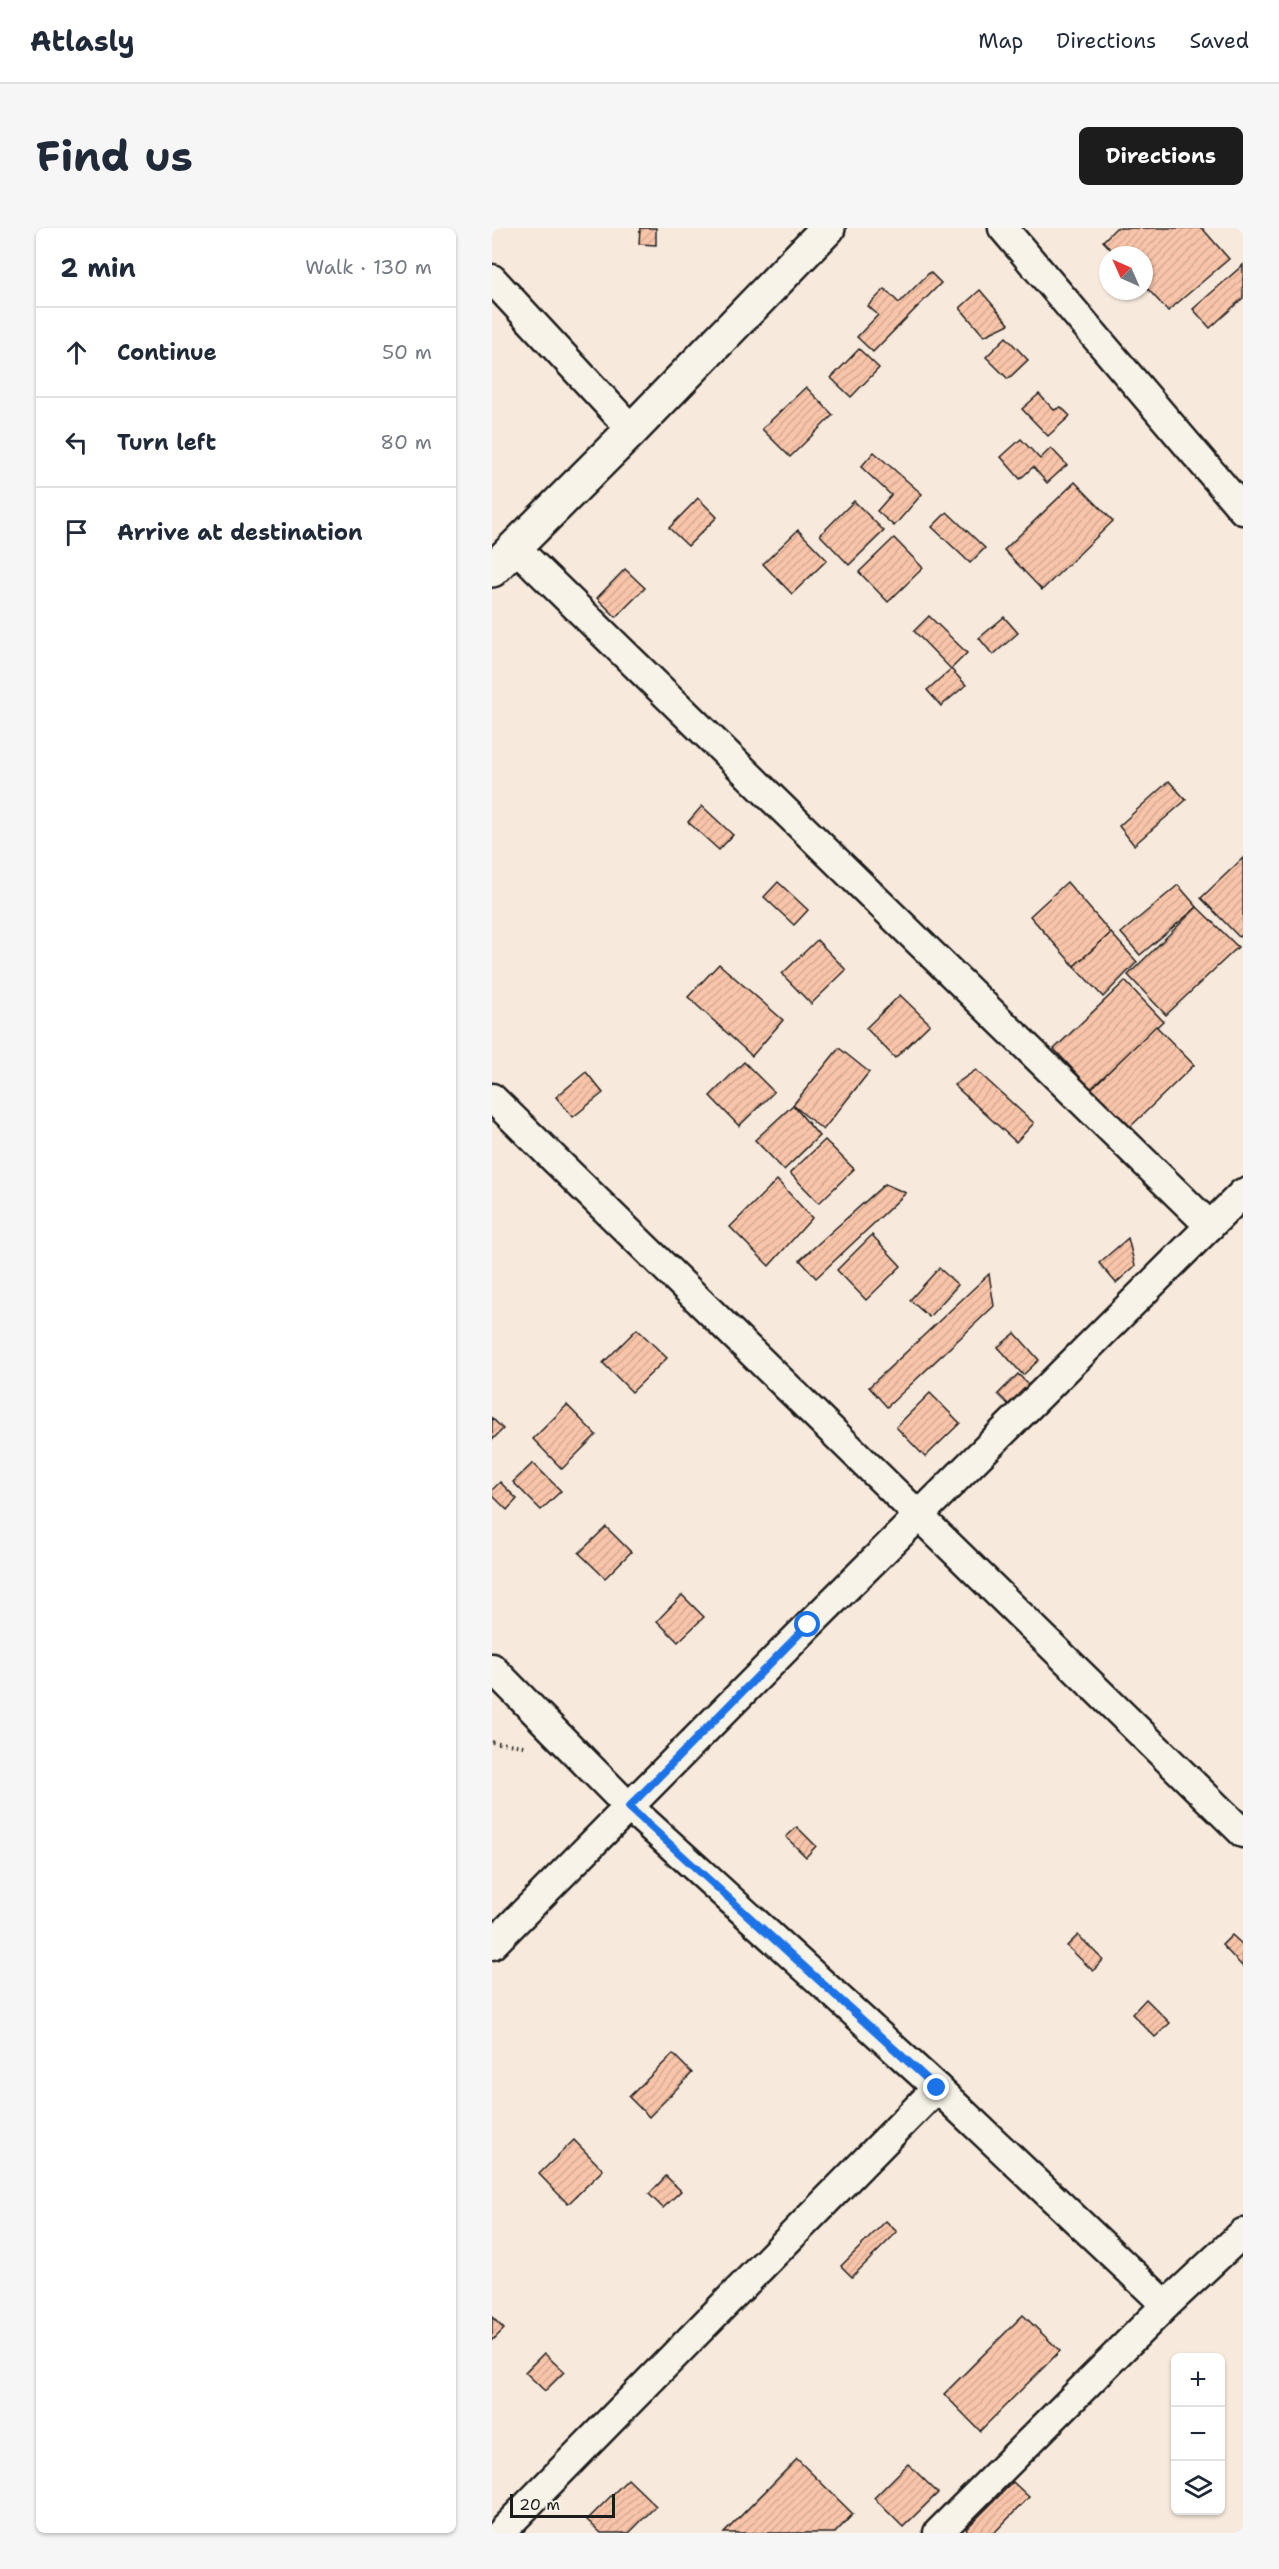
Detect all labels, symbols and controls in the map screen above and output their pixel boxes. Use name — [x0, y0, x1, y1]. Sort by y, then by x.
text: Atlasly — [30, 22, 135, 60]
text: Map — [978, 27, 1023, 55]
text: Directions — [1056, 27, 1156, 55]
text: Saved — [1189, 27, 1249, 55]
button: Directions — [1079, 127, 1243, 185]
text: Find us — [36, 128, 193, 184]
north arrow — [1099, 246, 1153, 300]
text: 2 min — [60, 250, 136, 285]
text: Walk · 130 m — [305, 254, 432, 280]
icon: ahead — [60, 336, 93, 369]
text: Continue — [117, 338, 217, 367]
text: 50 m — [382, 339, 432, 365]
icon: left — [60, 426, 93, 459]
text: Turn left — [117, 428, 216, 457]
text: 80 m — [380, 429, 432, 455]
icon: arrive — [60, 516, 93, 549]
text: Arrive at destination — [117, 518, 363, 547]
route start — [794, 1611, 820, 1637]
route end — [923, 2074, 949, 2100]
map controls — [1171, 2353, 1225, 2515]
button: + — [1171, 2353, 1225, 2407]
button: − — [1171, 2407, 1225, 2461]
button: layers — [1171, 2461, 1225, 2515]
scale bar — [510, 2491, 615, 2518]
text: 20 m — [519, 2494, 560, 2515]

